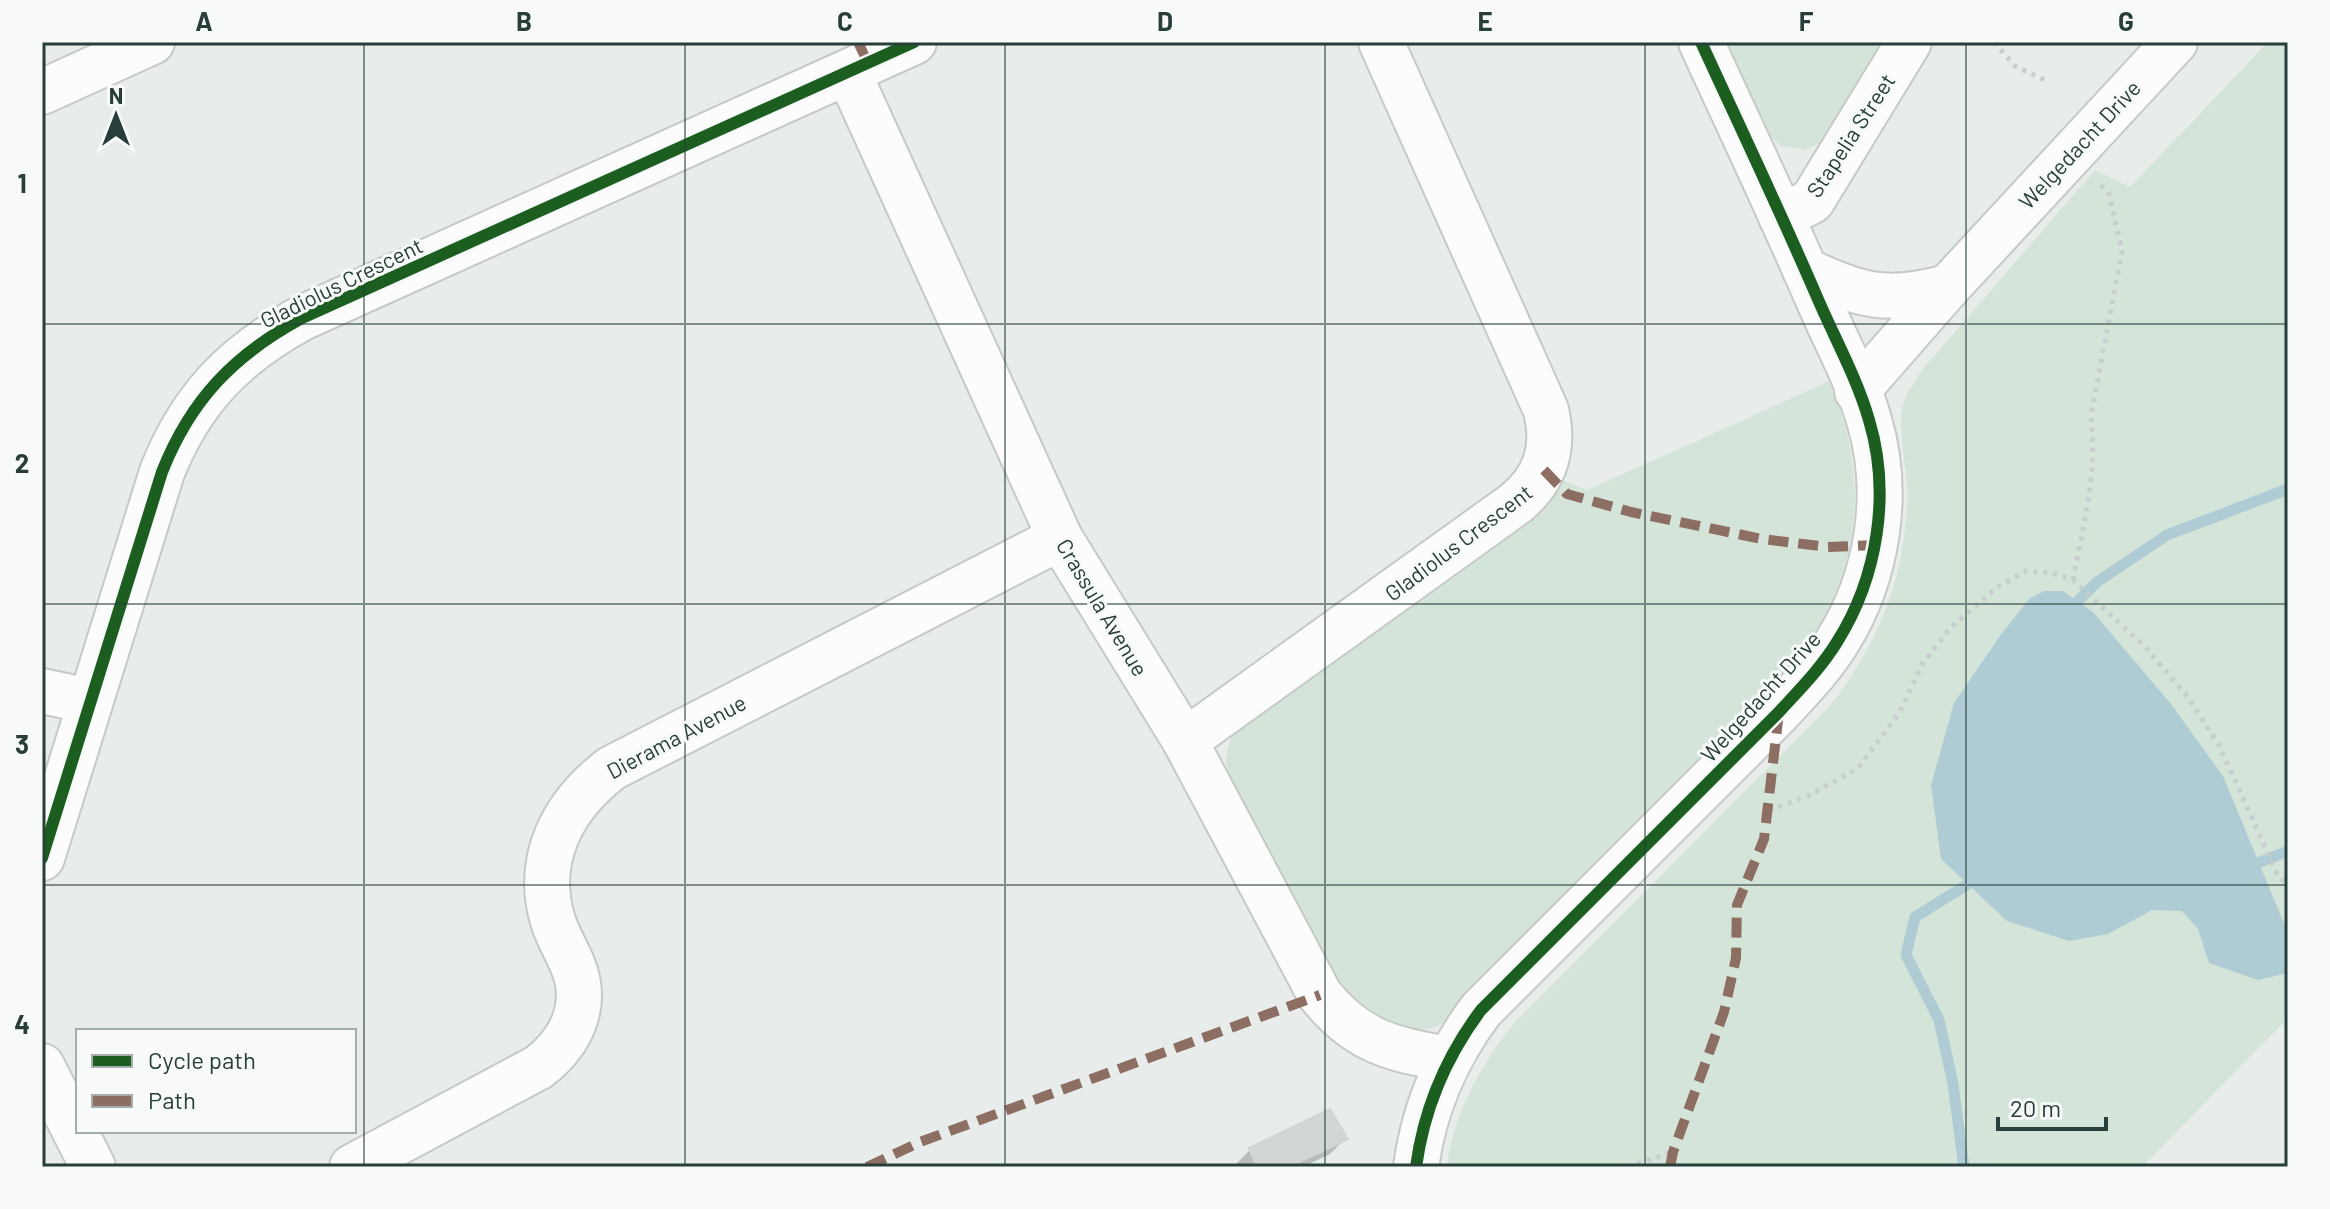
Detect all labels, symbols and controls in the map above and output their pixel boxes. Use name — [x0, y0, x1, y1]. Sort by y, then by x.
text: A — [195, 5, 213, 36]
text: B — [516, 5, 532, 36]
text: C — [837, 5, 853, 36]
text: D — [1157, 5, 1173, 36]
text: E — [1477, 5, 1493, 36]
text: F — [1799, 5, 1814, 36]
text: G — [2118, 5, 2134, 36]
street label: Stapelia Street — [1800, 68, 1900, 202]
street label: Welgedacht Drive — [2013, 74, 2145, 214]
north arrow — [76, 76, 156, 156]
text: N — [109, 82, 123, 108]
text: 1 — [17, 167, 27, 198]
street label: Gladiolus Crescent — [255, 231, 427, 333]
text: 2 — [15, 447, 29, 478]
street label: Gladiolus Crescent — [1379, 478, 1537, 606]
street label: Crassula Avenue — [1052, 534, 1154, 680]
street label: Welgedacht Drive — [1695, 625, 1825, 767]
street label: Dierama Avenue — [602, 688, 750, 784]
text: 3 — [15, 728, 29, 759]
text: 4 — [14, 1008, 30, 1039]
legend — [76, 1029, 356, 1133]
text: Cycle path — [148, 1045, 256, 1074]
scale bar — [1998, 1081, 2106, 1131]
text: Path — [148, 1085, 196, 1114]
text: 20 m — [2010, 1093, 2061, 1122]

